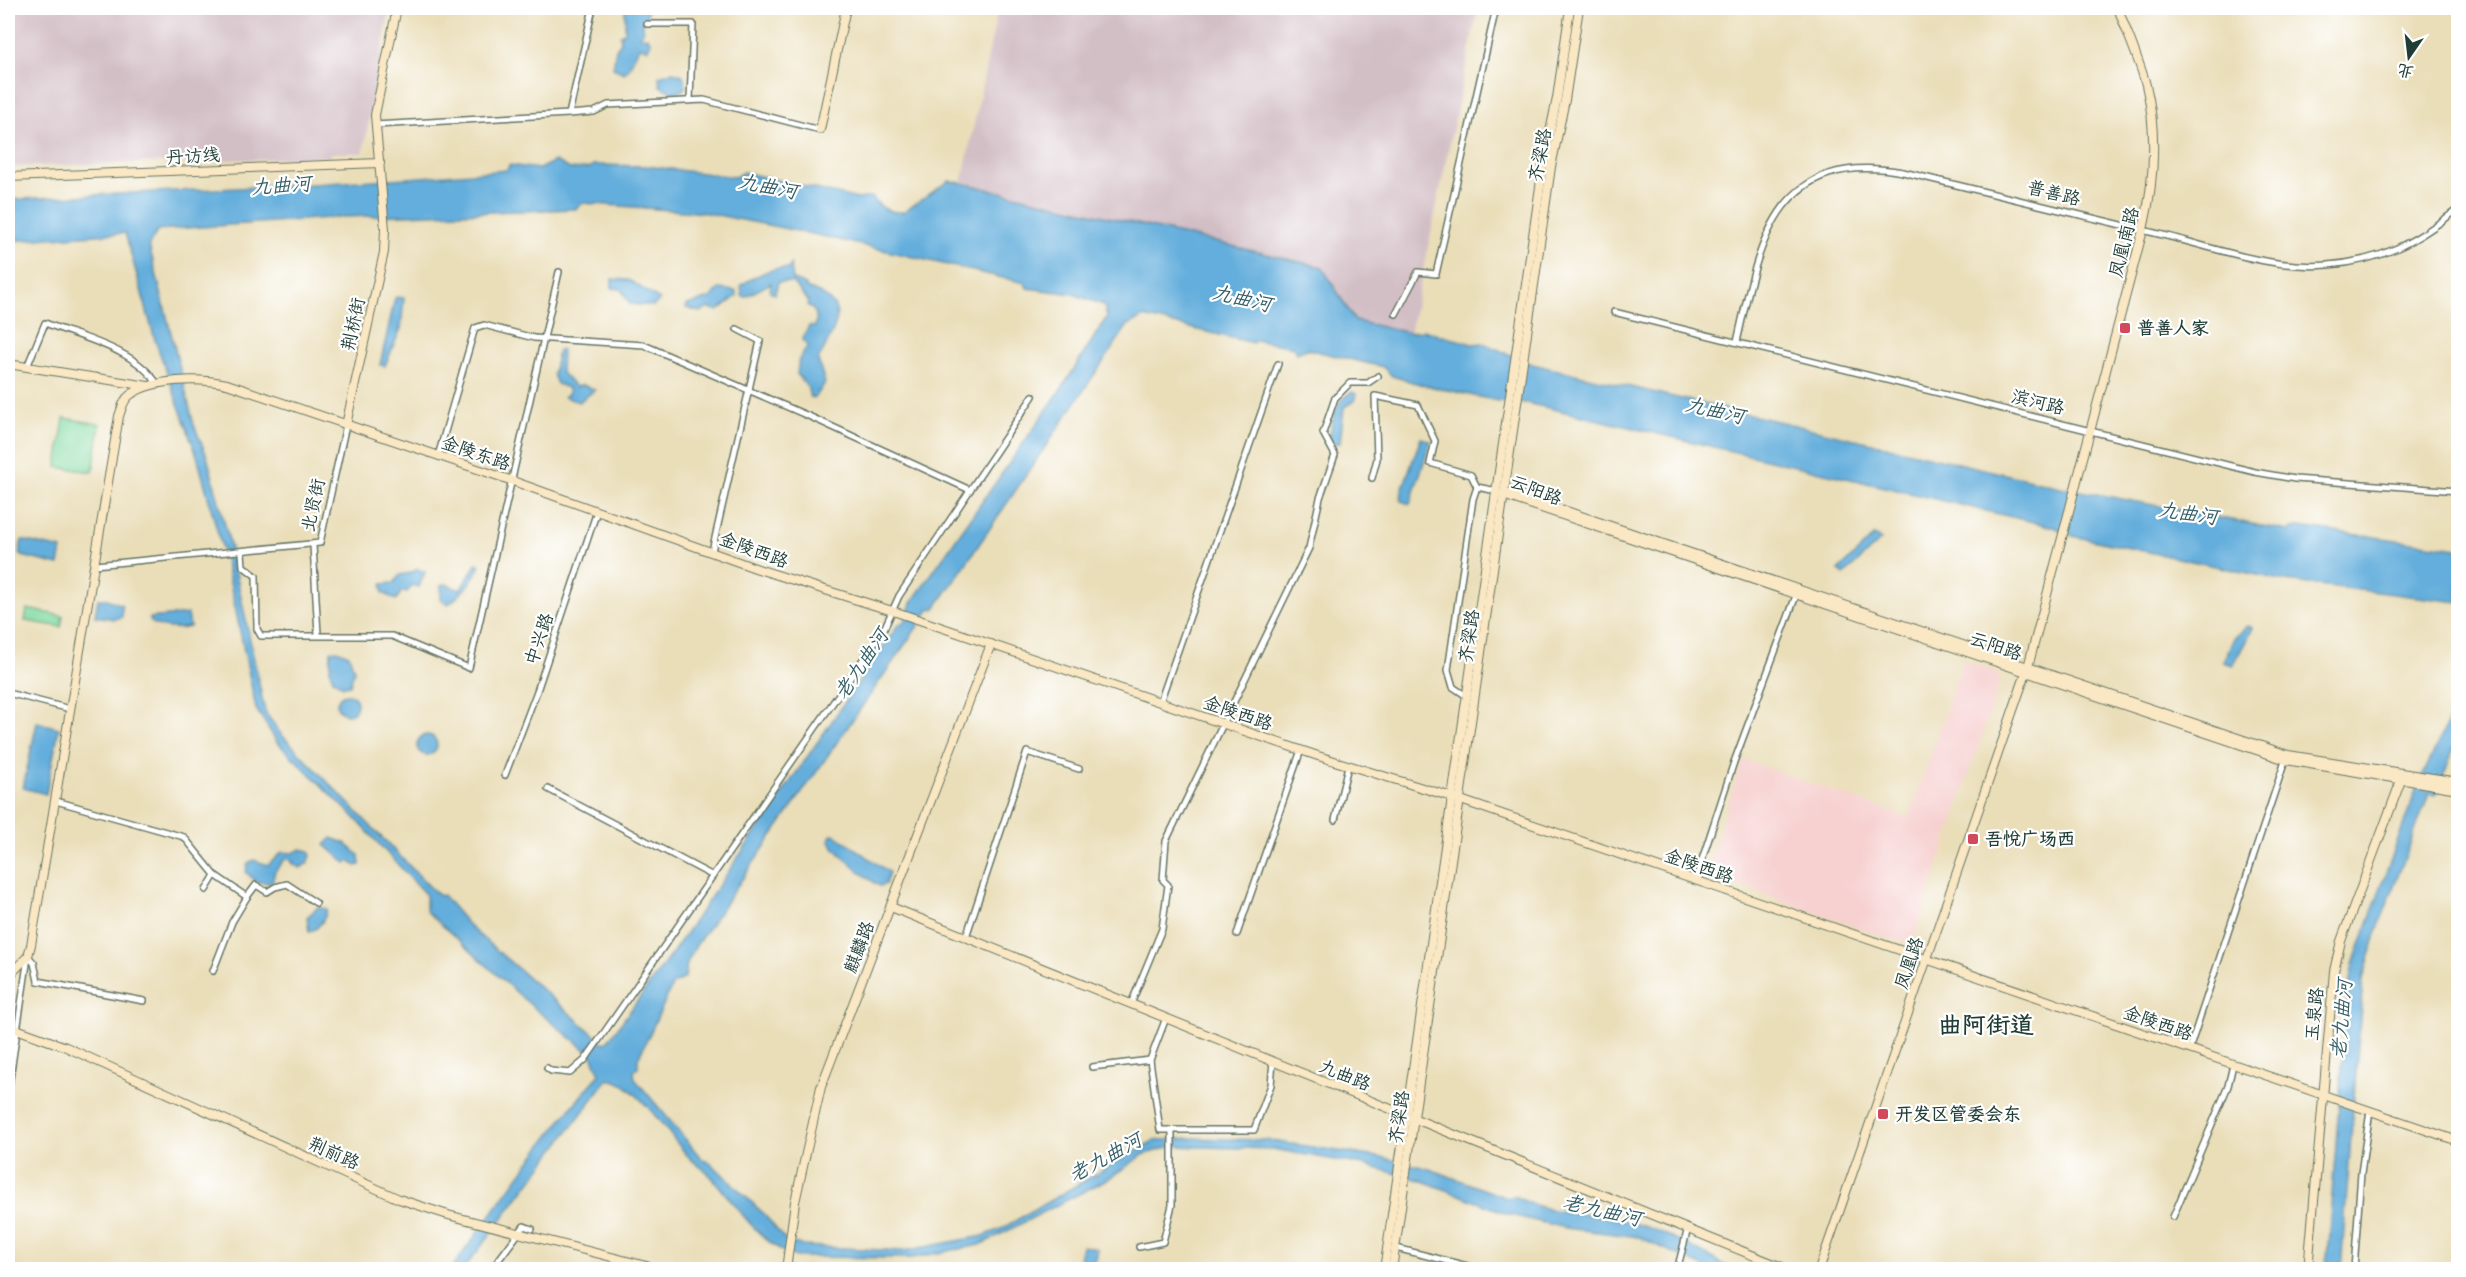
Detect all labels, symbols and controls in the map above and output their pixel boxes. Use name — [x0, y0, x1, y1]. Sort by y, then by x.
north arrow — [2379, 27, 2439, 87]
text: 北 — [2395, 59, 2416, 84]
street label: 齐梁路 — [1522, 126, 1557, 184]
street label: 丹访线 — [165, 142, 221, 169]
water label: 九曲河 — [736, 167, 803, 205]
water label: 九曲河 — [250, 169, 315, 200]
street label: 普善路 — [2025, 174, 2083, 211]
street label: 凤凰南路 — [2103, 204, 2144, 280]
water label: 九曲河 — [1210, 278, 1277, 318]
street label: 荆桥街 — [335, 295, 370, 353]
place label: 普善人家 — [2137, 315, 2209, 340]
marker: 普善人家 — [2118, 321, 2132, 335]
street label: 滨河路 — [2009, 383, 2067, 420]
water label: 九曲河 — [1683, 390, 1750, 430]
street label: 金陵东路 — [438, 429, 514, 476]
street label: 云阳路 — [1506, 468, 1566, 511]
street label: 北贤街 — [295, 476, 330, 534]
water label: 九曲河 — [2156, 495, 2223, 530]
street label: 金陵西路 — [716, 525, 792, 574]
street label: 齐梁路 — [1452, 607, 1485, 664]
street label: 中兴路 — [518, 609, 559, 668]
water label: 老九曲河 — [827, 621, 896, 704]
street label: 云阳路 — [1967, 625, 2026, 666]
street label: 金陵西路 — [1200, 689, 1276, 736]
place label: 吾悦广场西 — [1985, 826, 2075, 851]
marker: 吾悦广场西 — [1966, 832, 1980, 846]
street label: 金陵西路 — [1661, 842, 1737, 889]
street label: 麒麟路 — [837, 917, 880, 977]
street label: 凤凰路 — [1888, 933, 1929, 992]
water label: 老九曲河 — [2324, 975, 2358, 1060]
street label: 玉泉路 — [2298, 986, 2329, 1042]
street label: 金陵西路 — [2120, 999, 2196, 1046]
district label: 曲阿街道 — [1938, 1008, 2034, 1040]
street label: 九曲路 — [1315, 1053, 1375, 1096]
street label: 齐梁路 — [1382, 1088, 1415, 1145]
place label: 开发区管委会东 — [1895, 1101, 2021, 1126]
marker: 开发区管委会东 — [1876, 1107, 1890, 1121]
water label: 老九曲河 — [1063, 1124, 1149, 1188]
street label: 荆前路 — [304, 1130, 364, 1175]
water label: 老九曲河 — [1560, 1187, 1647, 1232]

